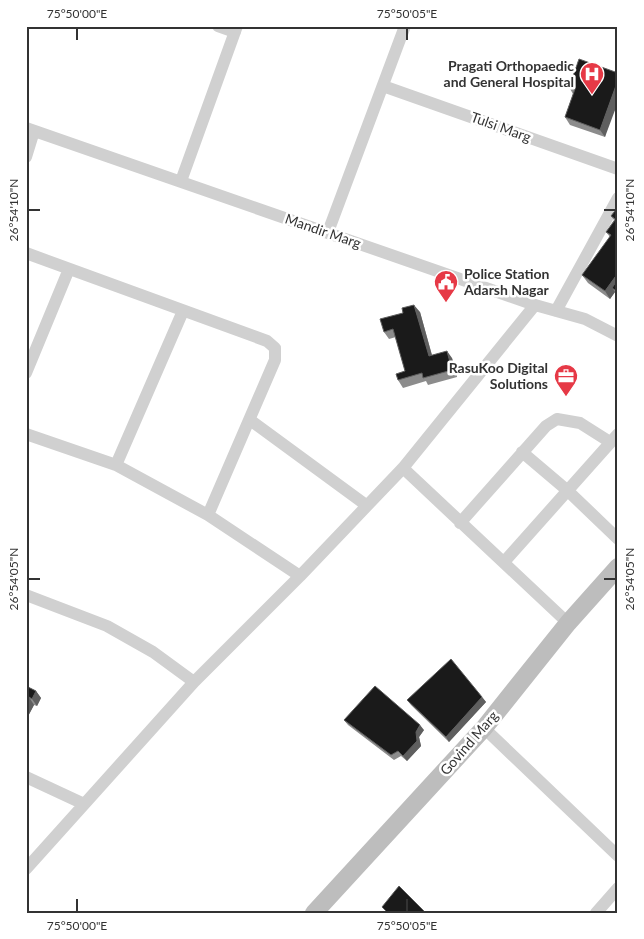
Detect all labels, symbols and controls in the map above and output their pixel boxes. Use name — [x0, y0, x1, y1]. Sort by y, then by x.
text: 75°50'00"E — [47, 6, 107, 21]
text: 75°50'05"E — [377, 6, 437, 21]
place label: Pragati Orthopaedic and General Hospital — [444, 57, 574, 90]
hospital icon: Pragati Orthopaedic and General Hospital — [579, 61, 605, 95]
street label: Tulsi Marg — [469, 108, 534, 145]
text: 26°54'10"N — [6, 179, 21, 241]
text: 26°54'10"N — [622, 179, 637, 241]
street label: Mandir Marg — [283, 210, 363, 251]
place label: Police Station Adarsh Nagar — [463, 265, 550, 298]
public building icon: Police Station Adarsh Nagar — [433, 269, 459, 303]
place label: RasuKoo Digital Solutions — [449, 359, 548, 392]
office icon: RasuKoo Digital Solutions — [553, 363, 579, 397]
text: 26°54'05"N — [6, 548, 21, 610]
text: 26°54'05"N — [622, 548, 637, 610]
street label: Govind Marg — [436, 707, 501, 778]
text: 75°50'00"E — [47, 918, 107, 933]
text: 75°50'05"E — [377, 918, 437, 933]

